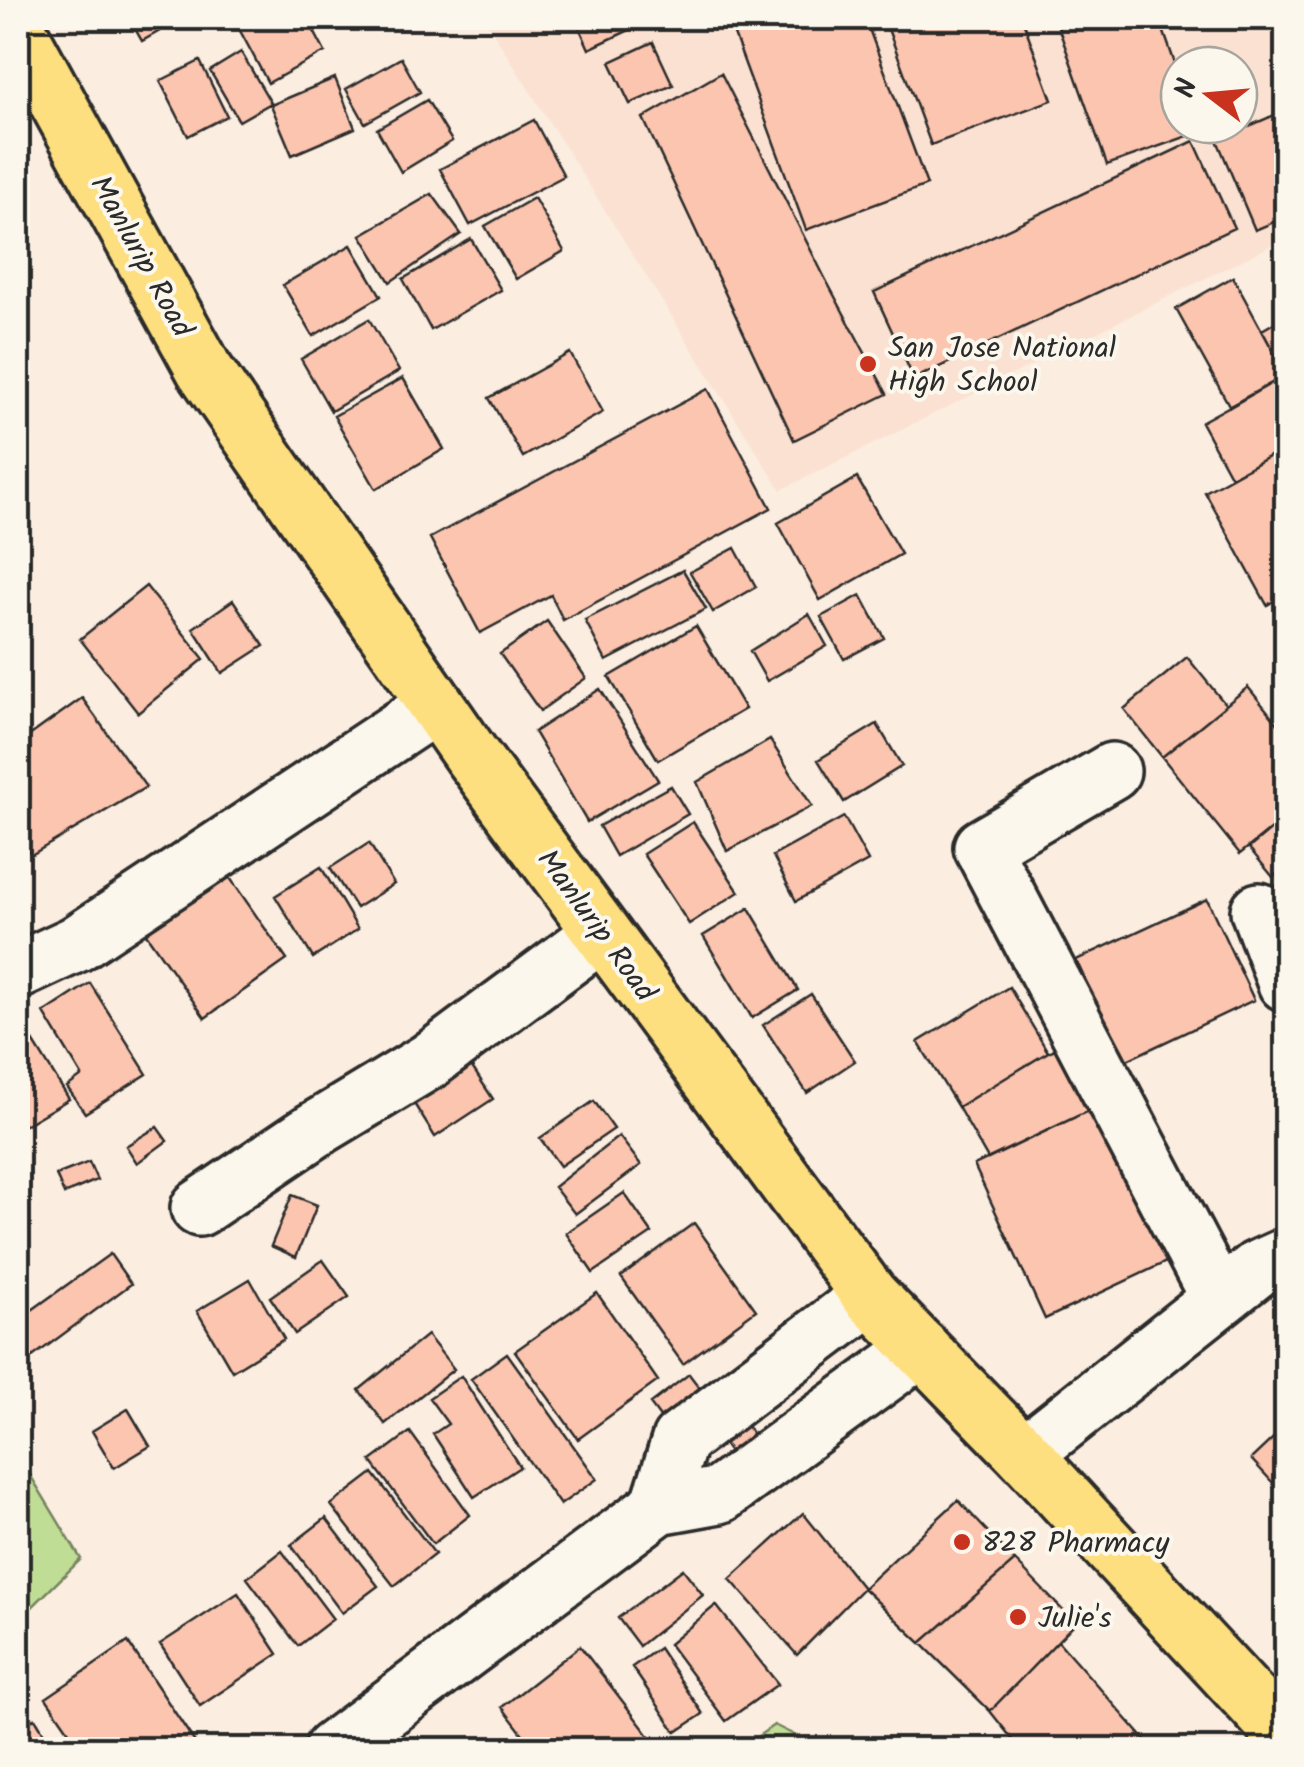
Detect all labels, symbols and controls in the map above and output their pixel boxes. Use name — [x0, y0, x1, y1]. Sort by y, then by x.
north arrow — [1159, 45, 1259, 145]
text: N — [1163, 74, 1212, 103]
street label: Manlurip Road — [76, 167, 205, 348]
place label: San Jose National High School — [888, 325, 1116, 407]
marker: San Jose National High School — [857, 353, 879, 375]
street label: Manlurip Road — [523, 840, 668, 1014]
place label: 828 Pharmacy — [982, 1520, 1170, 1568]
marker: 828 Pharmacy — [951, 1531, 973, 1553]
place label: Julie's — [1038, 1595, 1112, 1643]
marker: Julie's — [1007, 1606, 1029, 1628]

